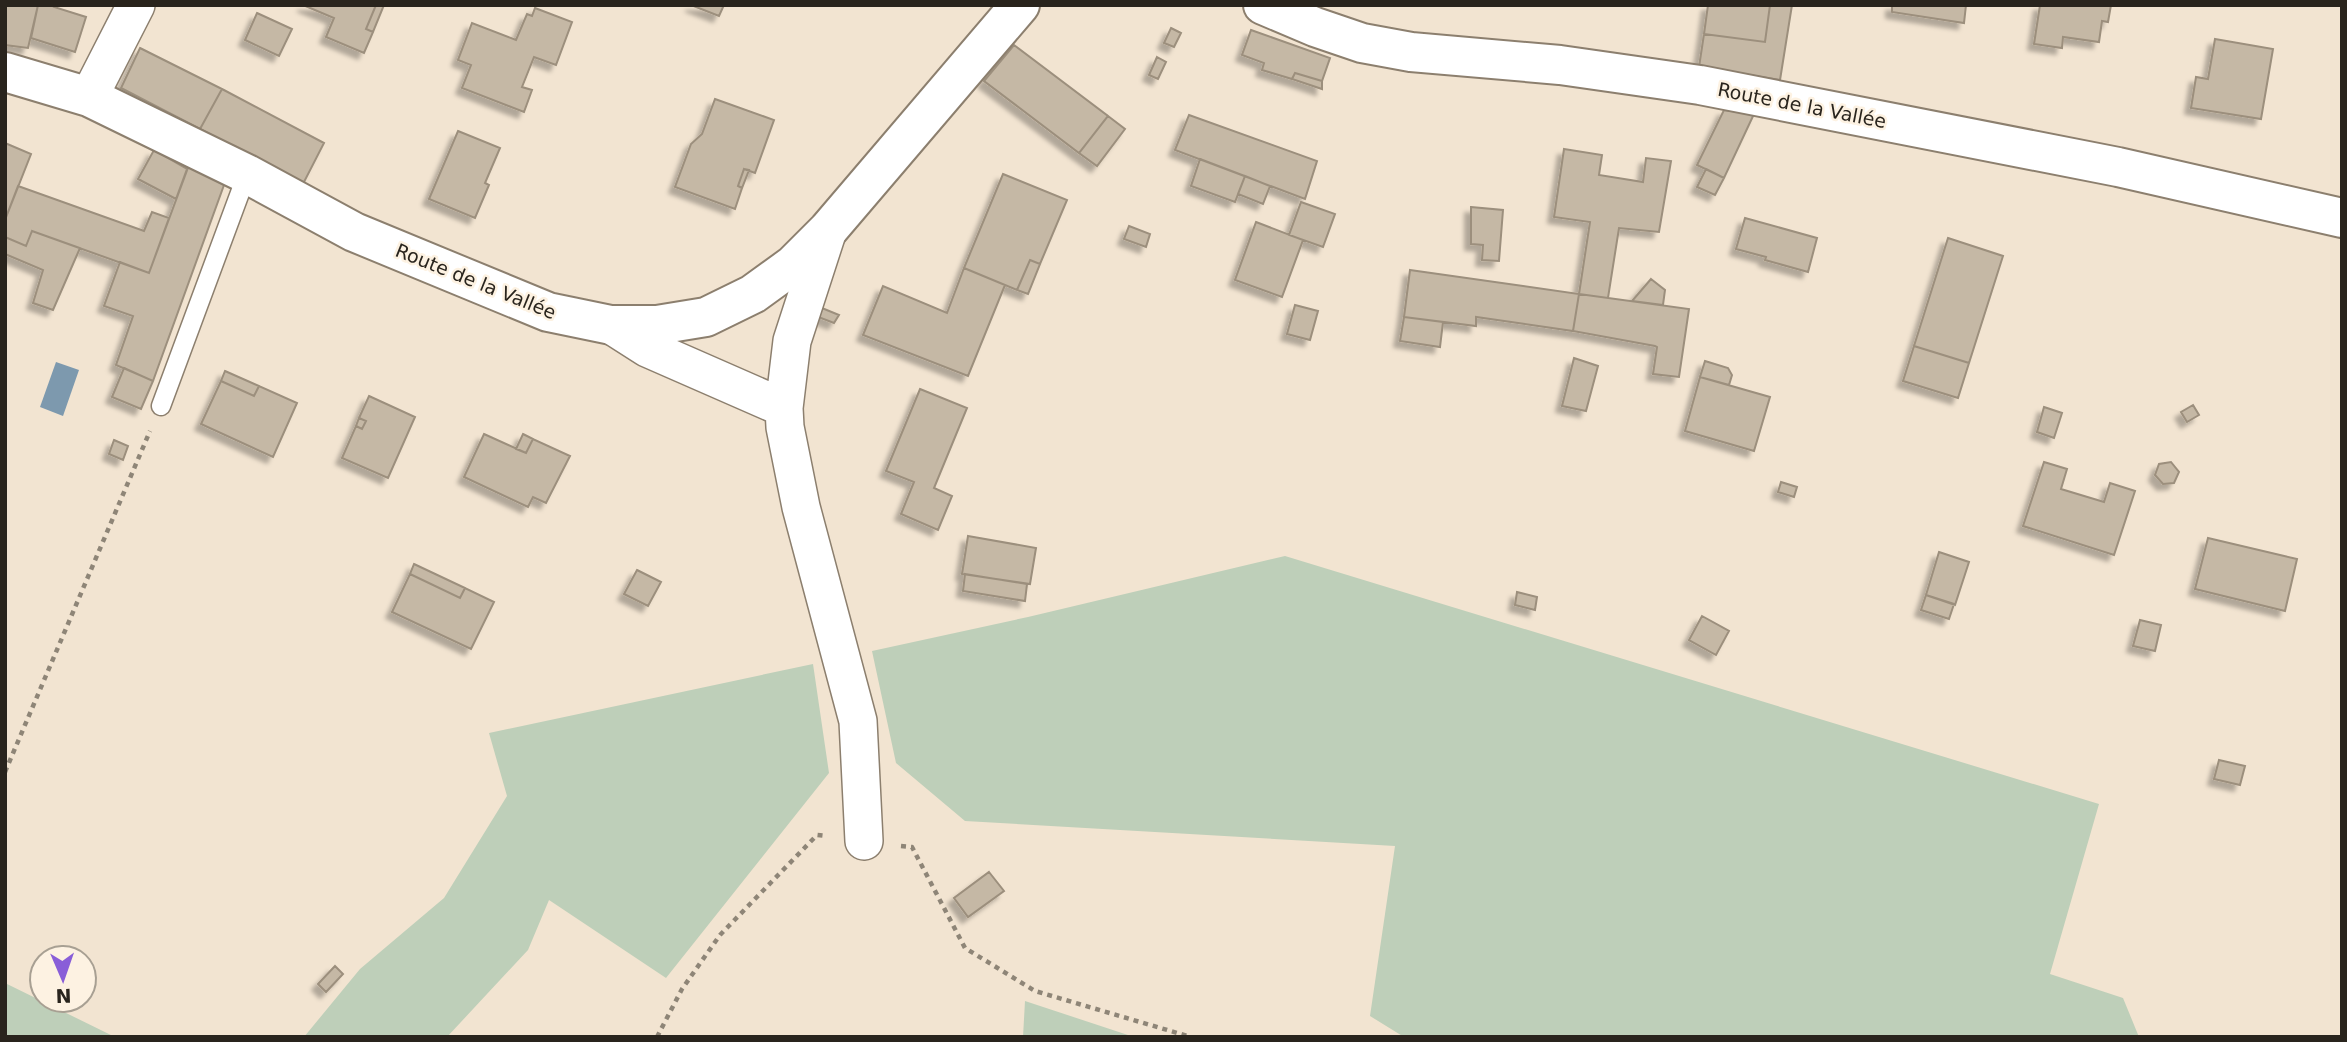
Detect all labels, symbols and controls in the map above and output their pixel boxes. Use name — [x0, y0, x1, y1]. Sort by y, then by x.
street label: Route de la Vallée — [1716, 78, 1888, 132]
street label: Route de la Vallée — [393, 239, 559, 323]
north arrow — [28, 944, 98, 1014]
text: N — [55, 985, 72, 1007]

